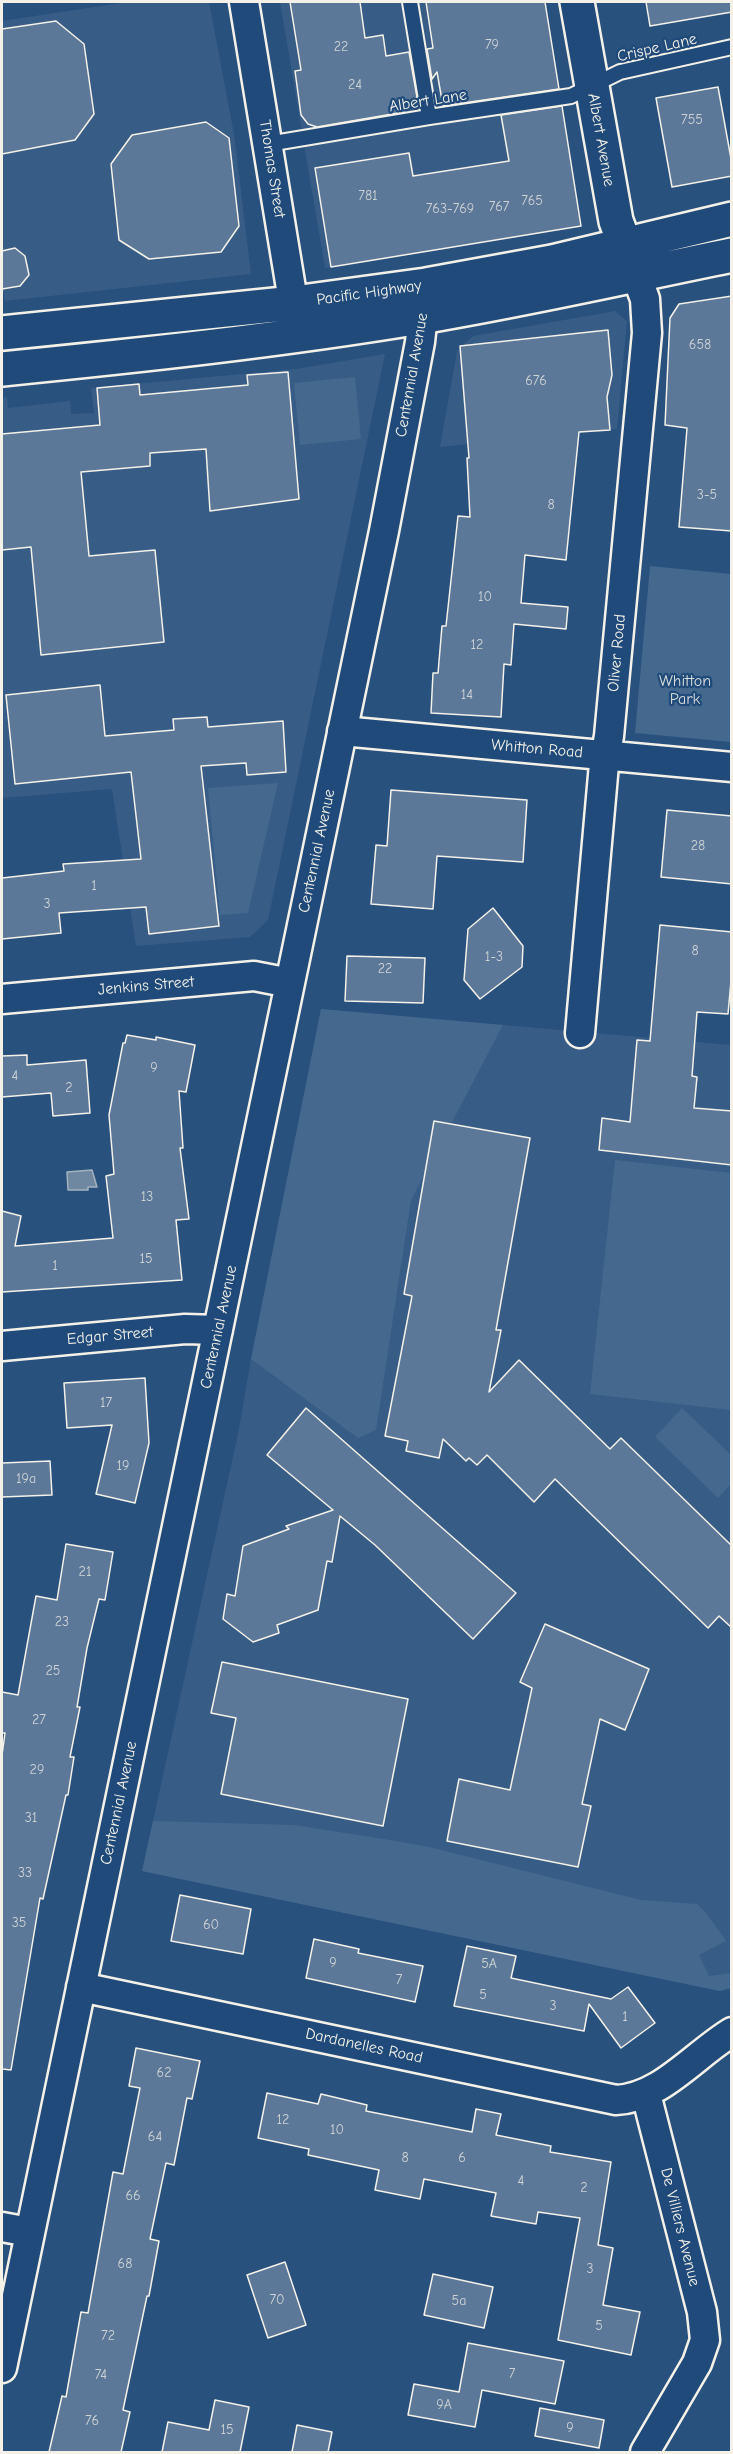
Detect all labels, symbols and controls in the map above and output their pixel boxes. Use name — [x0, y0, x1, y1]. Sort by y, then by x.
street label: Crispe Lane — [615, 30, 699, 66]
house number: 79 — [485, 37, 499, 53]
house number: 22 — [334, 39, 348, 55]
house number: 24 — [348, 77, 362, 93]
street label: Albert Lane — [388, 85, 468, 117]
street label: Albert Avenue — [583, 92, 619, 188]
house number: 755 — [681, 112, 703, 128]
street label: Thomas Street — [255, 119, 289, 219]
house number: 781 — [358, 188, 378, 204]
house number: 765 — [521, 193, 543, 209]
house number: 767 — [489, 199, 509, 215]
house number: 763-769 — [426, 201, 474, 217]
street label: Pacific Highway — [315, 276, 423, 310]
street label: Centennial Avenue — [392, 311, 432, 439]
house number: 658 — [689, 337, 711, 353]
house number: 676 — [525, 373, 547, 389]
house number: 3-5 — [697, 487, 717, 503]
house number: 8 — [547, 497, 555, 513]
house number: 10 — [478, 589, 492, 605]
street label: Oliver Road — [604, 613, 630, 693]
house number: 12 — [471, 637, 483, 653]
park label: Whitton Park — [659, 671, 711, 709]
house number: 14 — [461, 687, 473, 703]
street label: Whitton Road — [490, 735, 584, 763]
street label: Centennial Avenue — [295, 787, 339, 915]
house number: 28 — [691, 838, 705, 854]
house number: 1 — [91, 878, 97, 894]
house number: 3 — [43, 896, 51, 912]
house number: 8 — [691, 943, 699, 959]
house number: 1-3 — [485, 949, 503, 965]
house number: 22 — [378, 961, 392, 977]
street label: Jenkins Street — [97, 972, 195, 1000]
house number: 9 — [150, 1060, 158, 1076]
house number: 4 — [12, 1068, 18, 1084]
house number: 2 — [65, 1080, 73, 1096]
house number: 13 — [141, 1189, 153, 1205]
house number: 15 — [139, 1251, 153, 1267]
house number: 1 — [52, 1258, 58, 1274]
street label: Centennial Avenue — [197, 1263, 241, 1391]
street label: Edgar Street — [66, 1323, 154, 1349]
house number: 17 — [100, 1395, 112, 1411]
house number: 19 — [117, 1458, 129, 1474]
house number: 19a — [16, 1471, 36, 1487]
house number: 21 — [79, 1564, 91, 1580]
house number: 23 — [55, 1614, 69, 1630]
house number: 25 — [46, 1663, 60, 1679]
house number: 27 — [32, 1712, 46, 1728]
street label: Centennial Avenue — [97, 1739, 141, 1867]
house number: 29 — [30, 1762, 44, 1778]
house number: 31 — [25, 1810, 37, 1826]
house number: 33 — [18, 1865, 32, 1881]
house number: 35 — [12, 1915, 26, 1931]
house number: 60 — [203, 1917, 219, 1933]
house number: 9 — [329, 1955, 337, 1971]
house number: 5A — [481, 1956, 497, 1972]
house number: 7 — [396, 1972, 402, 1988]
house number: 5 — [479, 1987, 487, 2003]
house number: 3 — [549, 1998, 557, 2014]
house number: 1 — [622, 2009, 628, 2025]
street label: Dardanelles Road — [304, 2024, 424, 2068]
house number: 62 — [157, 2065, 171, 2081]
house number: 12 — [277, 2112, 289, 2128]
house number: 10 — [330, 2122, 344, 2138]
house number: 64 — [148, 2129, 162, 2145]
house number: 8 — [401, 2150, 409, 2166]
house number: 6 — [458, 2150, 466, 2166]
street label: De Villiers Avenue — [656, 2166, 704, 2288]
house number: 4 — [518, 2173, 524, 2189]
house number: 2 — [580, 2180, 588, 2196]
house number: 66 — [125, 2188, 141, 2204]
house number: 68 — [118, 2256, 132, 2272]
house number: 3 — [586, 2261, 594, 2277]
house number: 70 — [269, 2292, 285, 2308]
house number: 5a — [452, 2293, 466, 2309]
house number: 5 — [595, 2318, 603, 2334]
house number: 72 — [101, 2328, 115, 2344]
house number: 7 — [509, 2366, 515, 2382]
house number: 74 — [95, 2367, 107, 2383]
house number: 9A — [436, 2397, 452, 2413]
house number: 76 — [85, 2413, 99, 2429]
house number: 9 — [566, 2420, 574, 2436]
house number: 15 — [220, 2422, 234, 2438]

